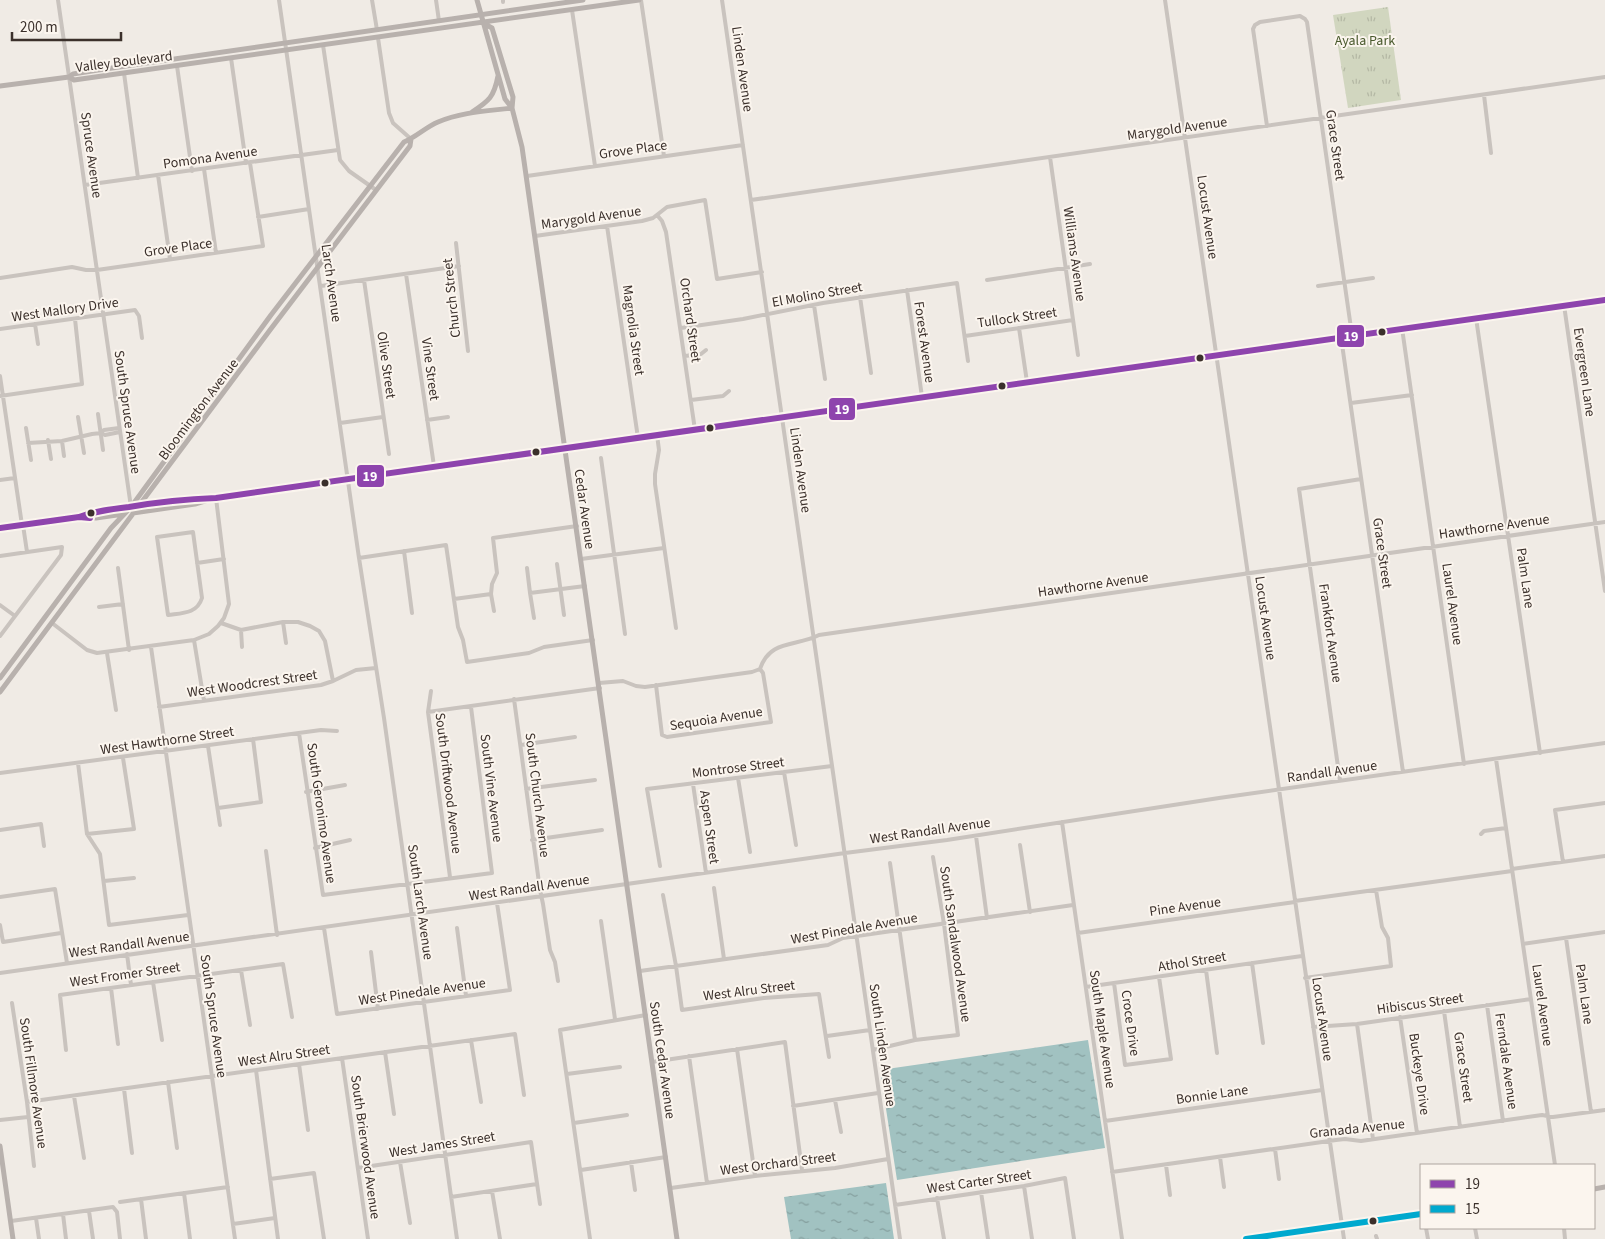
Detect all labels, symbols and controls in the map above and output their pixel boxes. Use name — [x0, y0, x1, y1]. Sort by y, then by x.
scale bar — [12, 10, 121, 42]
text: 200 m — [20, 17, 58, 38]
street label: Linden Avenue — [726, 25, 758, 113]
park label: Ayala Park — [1335, 31, 1395, 51]
street label: Valley Boulevard — [75, 46, 174, 78]
street label: Grace Street — [1320, 109, 1350, 182]
street label: Spruce Avenue — [75, 111, 107, 200]
street label: Marygold Avenue — [1126, 112, 1228, 146]
street label: Grove Place — [598, 135, 669, 165]
street label: Pomona Avenue — [162, 141, 259, 175]
street label: Locust Avenue — [1191, 174, 1223, 260]
street label: Marygold Avenue — [540, 201, 642, 235]
street label: Williams Avenue — [1057, 205, 1091, 303]
street label: Grove Place — [143, 233, 214, 263]
street label: Larch Avenue — [316, 243, 346, 323]
street label: Church Street — [438, 257, 466, 339]
street label: Orchard Street — [674, 276, 706, 364]
street label: El Molino Street — [770, 277, 864, 313]
street label: Magnolia Street — [617, 283, 649, 377]
street label: West Mallory Drive — [10, 293, 120, 327]
street label: Forest Avenue — [908, 300, 940, 384]
street label: Tullock Street — [976, 302, 1059, 333]
line badge: 19 — [1336, 324, 1365, 348]
street label: Evergreen Lane — [1568, 326, 1600, 418]
text: 19 — [1344, 327, 1358, 347]
unlabelled marker — [1377, 327, 1387, 337]
street label: Olive Street — [371, 330, 401, 400]
street label: Vine Street — [416, 336, 444, 402]
street label: South Spruce Avenue — [108, 349, 146, 475]
unlabelled marker — [1195, 353, 1205, 363]
street label: Bloomington Avenue — [154, 355, 244, 465]
unlabelled marker — [997, 381, 1007, 391]
line badge: 19 — [828, 397, 856, 421]
text: 19 — [835, 400, 849, 420]
unlabelled marker — [705, 423, 715, 433]
street label: Linden Avenue — [784, 426, 816, 514]
unlabelled marker — [531, 447, 541, 457]
line badge: 19 — [356, 464, 385, 488]
text: 19 — [363, 467, 377, 487]
street label: Cedar Avenue — [568, 468, 600, 550]
unlabelled marker — [320, 478, 330, 488]
unlabelled marker — [86, 508, 96, 518]
street label: Hawthorne Avenue — [1437, 509, 1551, 545]
street label: Grace Street — [1367, 517, 1397, 590]
street label: Palm Lane — [1511, 547, 1539, 610]
street label: Laurel Avenue — [1436, 562, 1468, 647]
street label: Hawthorne Avenue — [1036, 567, 1150, 603]
street label: Locust Avenue — [1249, 575, 1281, 661]
street label: Frankfort Avenue — [1313, 582, 1347, 684]
street label: West Woodcrest Street — [186, 665, 319, 703]
street label: Sequoia Avenue — [668, 702, 764, 736]
street label: South Driftwood Avenue — [429, 711, 467, 855]
street label: West Hawthorne Street — [99, 722, 235, 760]
street label: South Church Avenue — [519, 732, 555, 859]
street label: South Vine Avenue — [474, 733, 508, 844]
street label: South Geronimo Avenue — [301, 741, 341, 885]
street label: Montrose Street — [691, 752, 786, 784]
street label: Randall Avenue — [1286, 756, 1378, 788]
street label: Aspen Street — [694, 789, 724, 865]
street label: West Randall Avenue — [869, 813, 992, 849]
street label: South Larch Avenue — [402, 843, 438, 961]
street label: South Sandalwood Avenue — [934, 865, 976, 1023]
street label: West Randall Avenue — [468, 870, 591, 906]
street label: Pine Avenue — [1148, 892, 1222, 922]
street label: West Pinedale Avenue — [789, 908, 919, 950]
street label: West Randall Avenue — [68, 927, 191, 963]
street label: Athol Street — [1157, 947, 1228, 977]
street label: South Spruce Avenue — [194, 953, 232, 1079]
street label: West Fromer Street — [69, 957, 182, 993]
street label: Laurel Avenue — [1526, 963, 1558, 1048]
street label: Palm Lane — [1570, 963, 1598, 1026]
street label: South Maple Avenue — [1084, 969, 1120, 1090]
street label: West Pinedale Avenue — [357, 973, 487, 1011]
street label: West Alru Street — [702, 975, 797, 1007]
street label: Locust Avenue — [1306, 976, 1338, 1062]
street label: South Linden Avenue — [863, 982, 901, 1108]
street label: Hibiscus Street — [1375, 988, 1465, 1020]
street label: Croce Drive — [1115, 989, 1145, 1057]
street label: South Cedar Avenue — [644, 1000, 680, 1120]
street label: Ferndale Avenue — [1489, 1011, 1523, 1111]
street label: South Fillmore Avenue — [14, 1016, 52, 1150]
street label: Grace Street — [1448, 1031, 1478, 1104]
street label: Buckeye Drive — [1403, 1032, 1435, 1116]
street label: West Alru Street — [237, 1040, 332, 1072]
street label: South Brierwood Avenue — [345, 1074, 385, 1221]
street label: Bonnie Lane — [1175, 1080, 1250, 1110]
street label: Granada Avenue — [1308, 1114, 1406, 1144]
street label: West James Street — [388, 1127, 497, 1163]
street label: West Orchard Street — [719, 1147, 837, 1181]
legend — [1420, 1164, 1595, 1229]
street label: West Carter Street — [926, 1165, 1033, 1199]
text: 19 — [1465, 1174, 1480, 1195]
text: 15 — [1465, 1199, 1480, 1220]
unlabelled marker — [1368, 1216, 1378, 1226]

